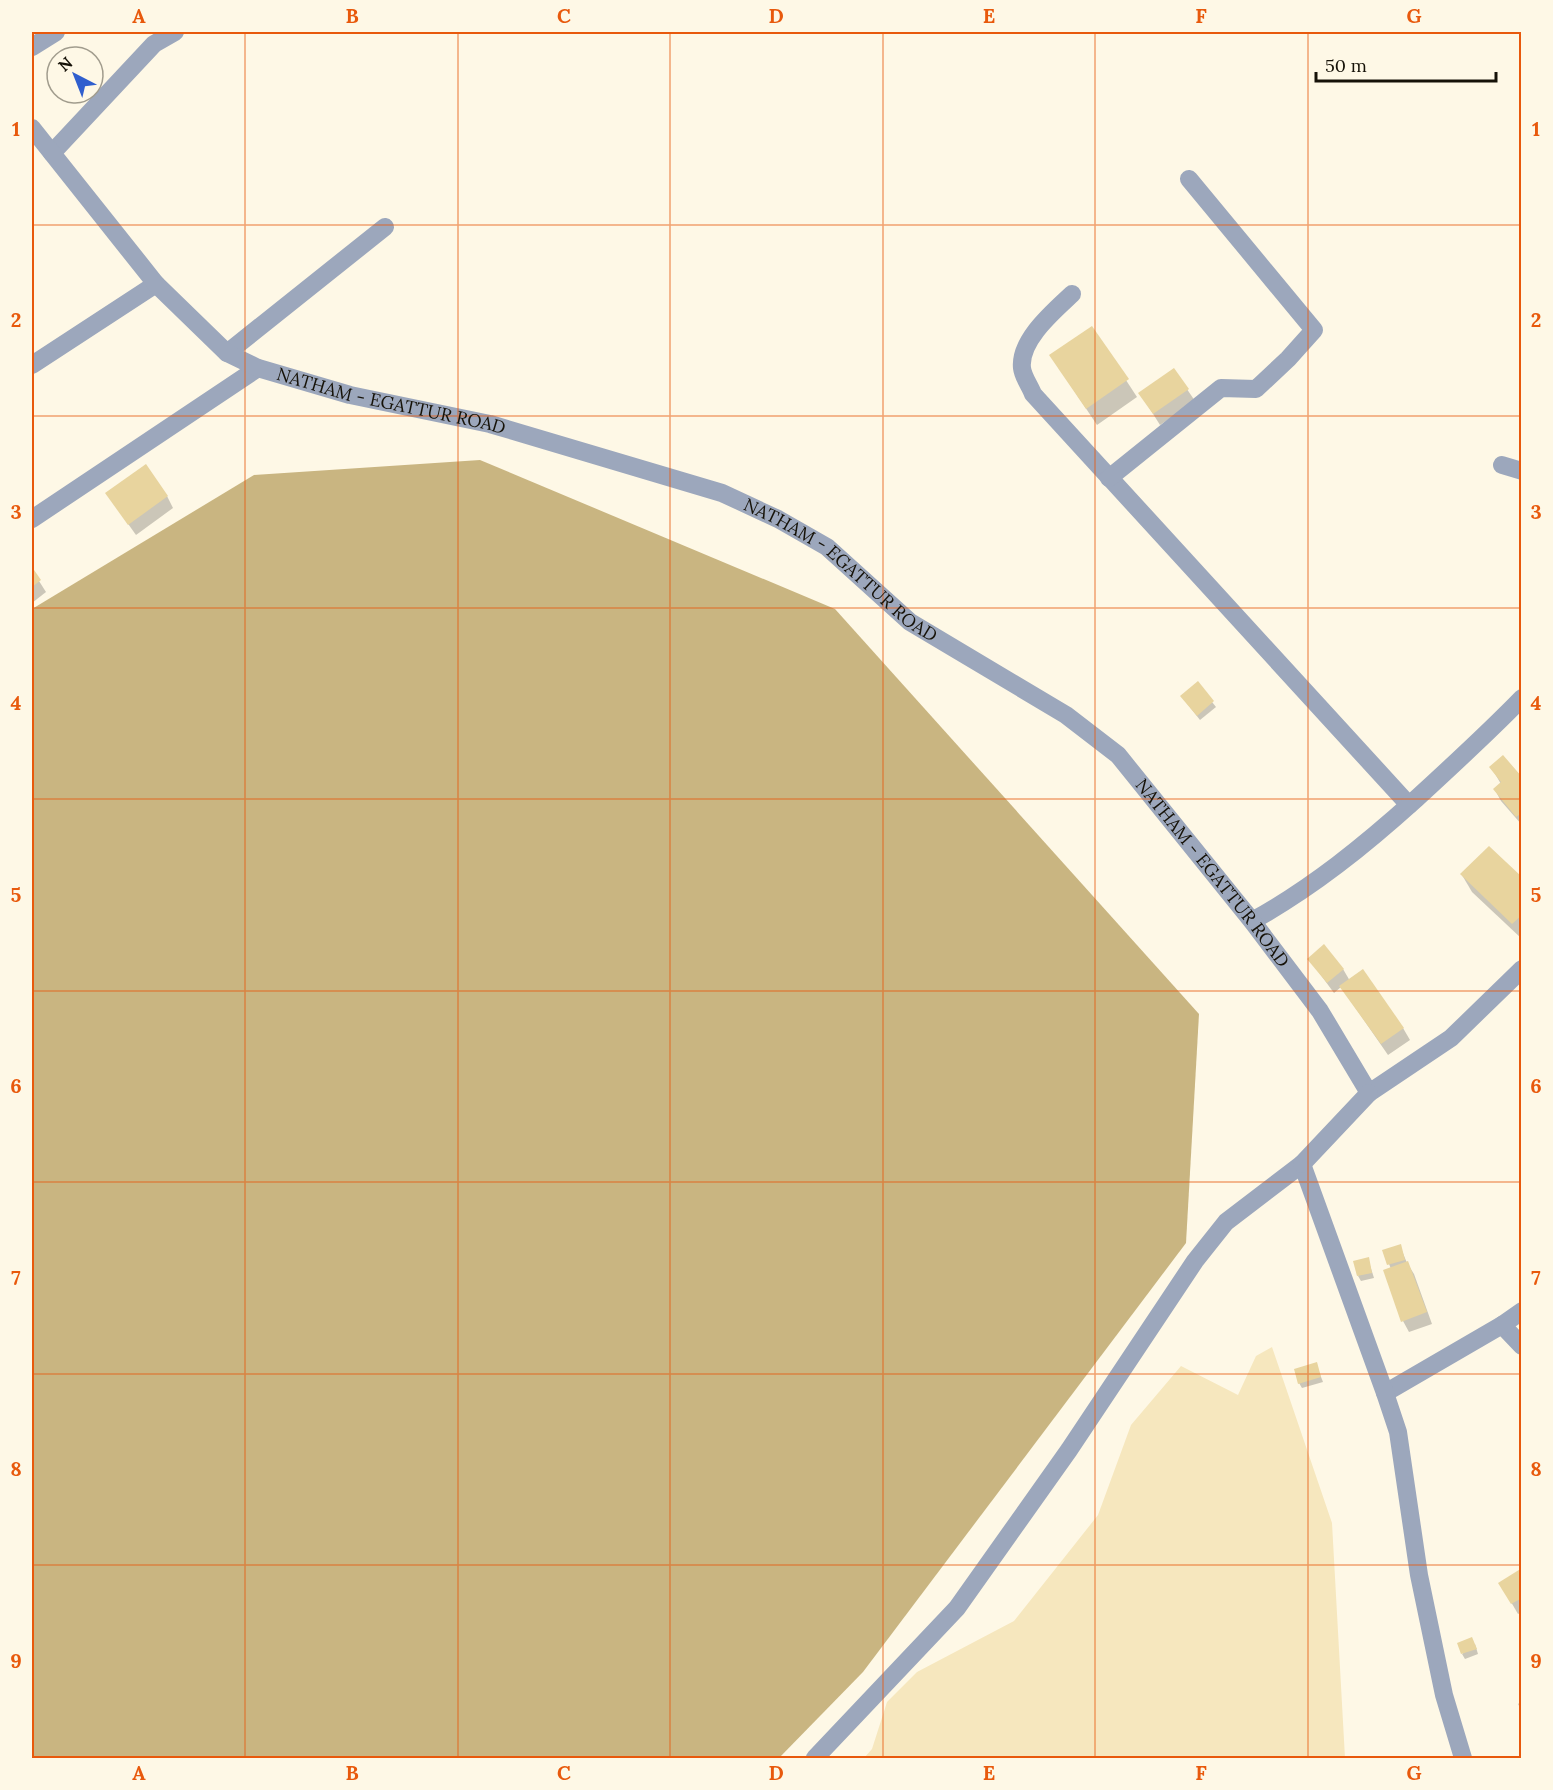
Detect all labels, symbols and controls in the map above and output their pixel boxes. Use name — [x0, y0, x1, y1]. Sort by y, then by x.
text: A — [132, 3, 146, 28]
text: B — [345, 3, 359, 28]
text: C — [557, 3, 571, 28]
text: D — [768, 3, 784, 28]
text: E — [983, 3, 995, 28]
text: F — [1195, 3, 1207, 28]
text: G — [1406, 3, 1422, 28]
north arrow — [45, 45, 105, 105]
scale bar — [1316, 45, 1496, 83]
text: N — [54, 52, 76, 75]
text: 50 m — [1325, 54, 1367, 77]
text: 1 — [12, 116, 20, 141]
text: 1 — [1532, 116, 1540, 141]
text: 2 — [11, 307, 21, 332]
text: 2 — [1531, 307, 1541, 332]
street label: NATHAM - EGATTUR ROAD — [274, 362, 509, 439]
street label: NATHAM - EGATTUR ROAD — [740, 493, 942, 647]
text: 3 — [10, 499, 22, 524]
text: 3 — [1530, 499, 1542, 524]
text: 4 — [11, 690, 22, 715]
text: 4 — [1531, 690, 1542, 715]
street label: NATHAM - EGATTUR ROAD — [1131, 774, 1295, 972]
text: 5 — [11, 882, 22, 907]
text: 5 — [1531, 882, 1542, 907]
text: 6 — [10, 1073, 22, 1098]
text: 6 — [1530, 1073, 1542, 1098]
text: 7 — [11, 1265, 21, 1290]
text: 7 — [1531, 1265, 1541, 1290]
text: 8 — [10, 1456, 22, 1481]
text: 8 — [1530, 1456, 1542, 1481]
text: 9 — [10, 1648, 22, 1673]
text: 9 — [1530, 1648, 1542, 1673]
text: A — [132, 1760, 146, 1785]
text: B — [345, 1760, 359, 1785]
text: C — [557, 1760, 571, 1785]
text: D — [768, 1760, 784, 1785]
text: E — [983, 1760, 995, 1785]
text: F — [1195, 1760, 1207, 1785]
text: G — [1406, 1760, 1422, 1785]

